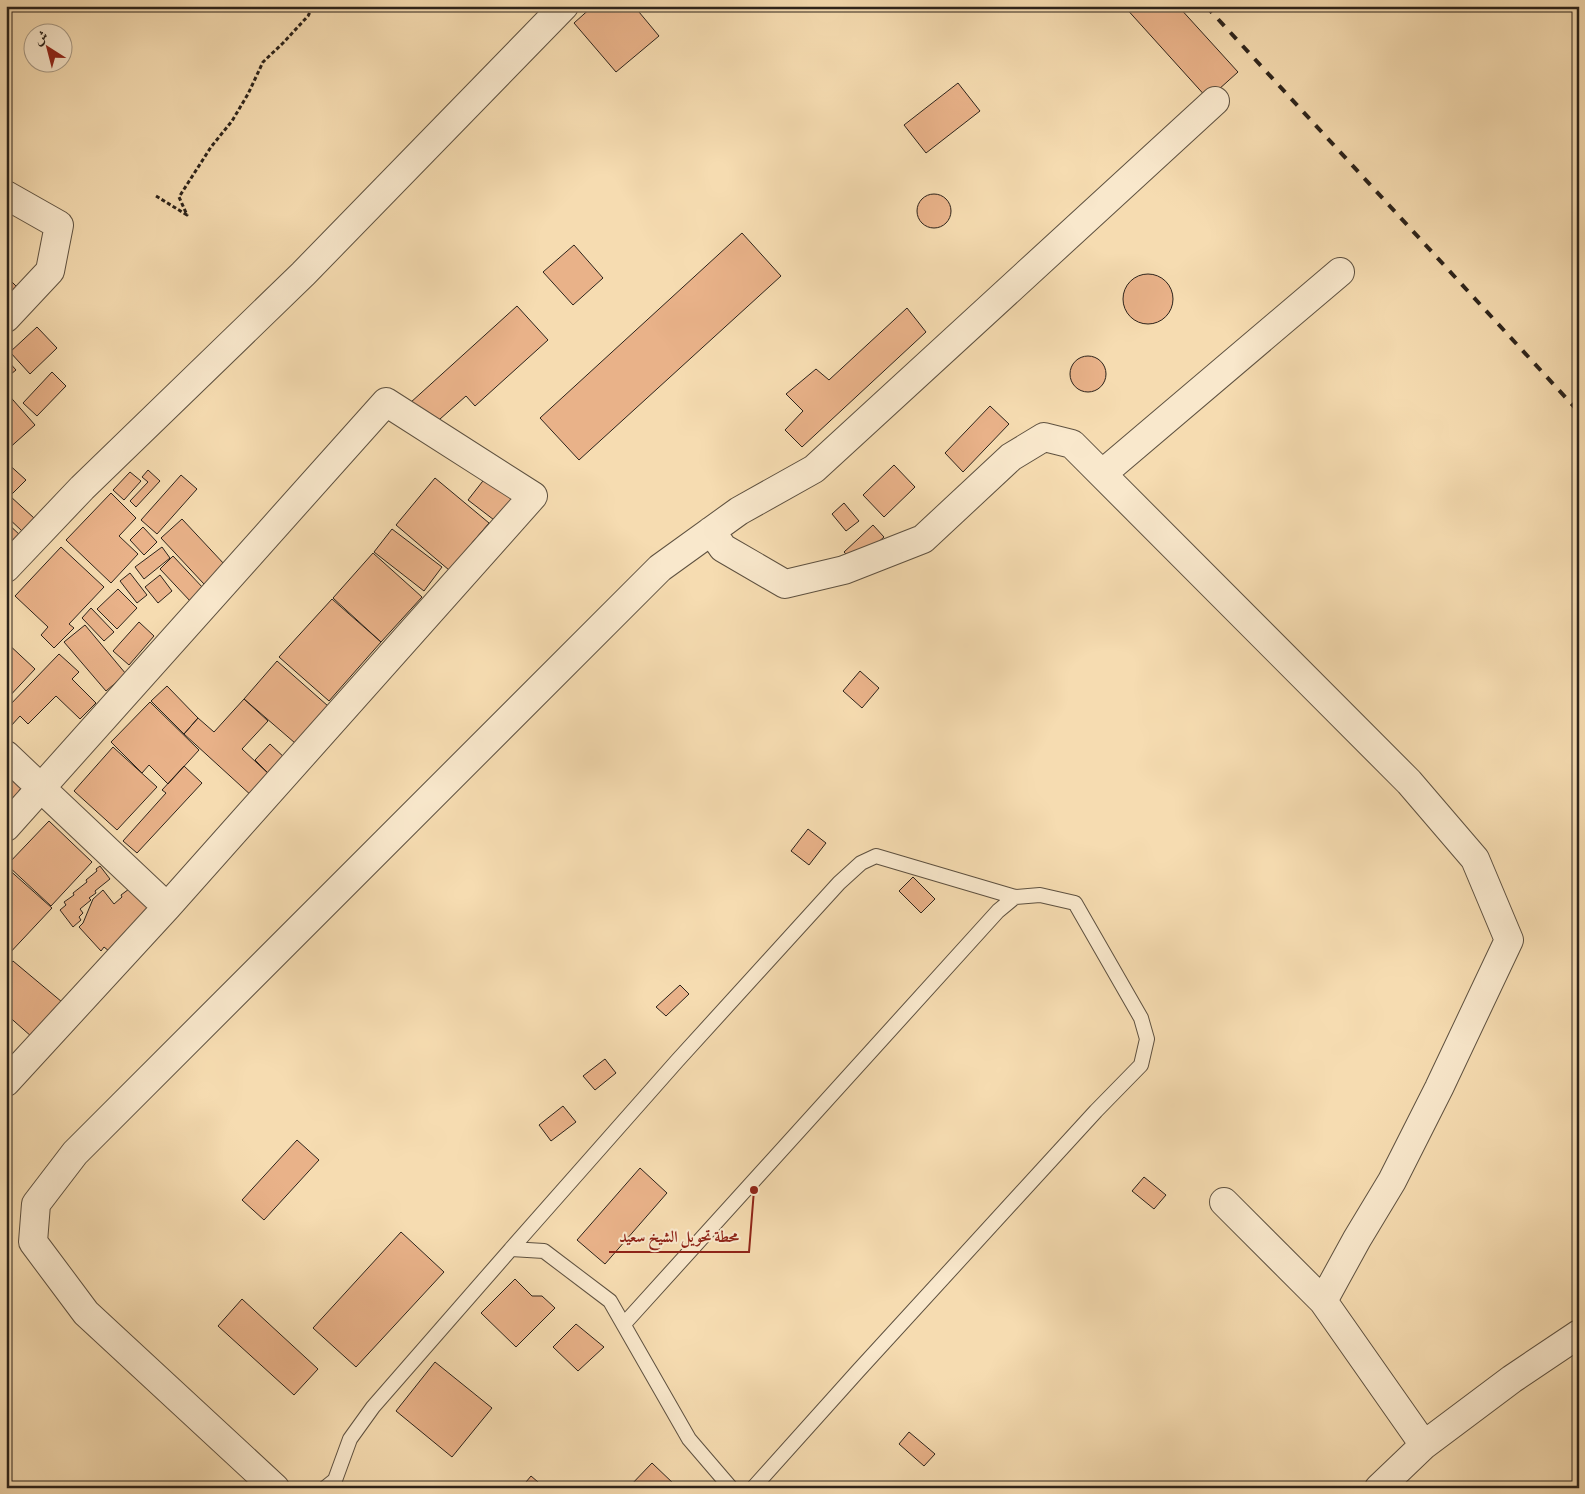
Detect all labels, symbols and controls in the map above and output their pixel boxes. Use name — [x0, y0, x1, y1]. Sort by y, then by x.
north arrow — [22, 22, 72, 72]
text: ش — [29, 26, 52, 50]
callout: محطة تحويل الشيخ سعيد — [609, 1221, 749, 1252]
text: محطة تحويل الشيخ سعيد — [619, 1226, 739, 1251]

